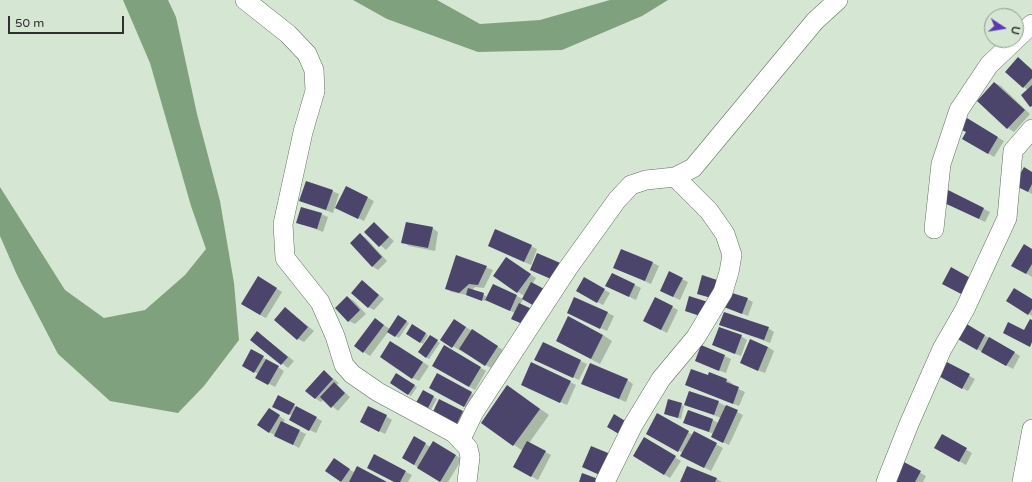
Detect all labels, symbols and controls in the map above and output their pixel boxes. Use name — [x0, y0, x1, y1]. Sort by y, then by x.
scale bar — [10, 8, 126, 34]
north arrow — [984, 8, 1024, 48]
text: 50 m — [15, 16, 44, 30]
text: U — [1008, 25, 1022, 36]

